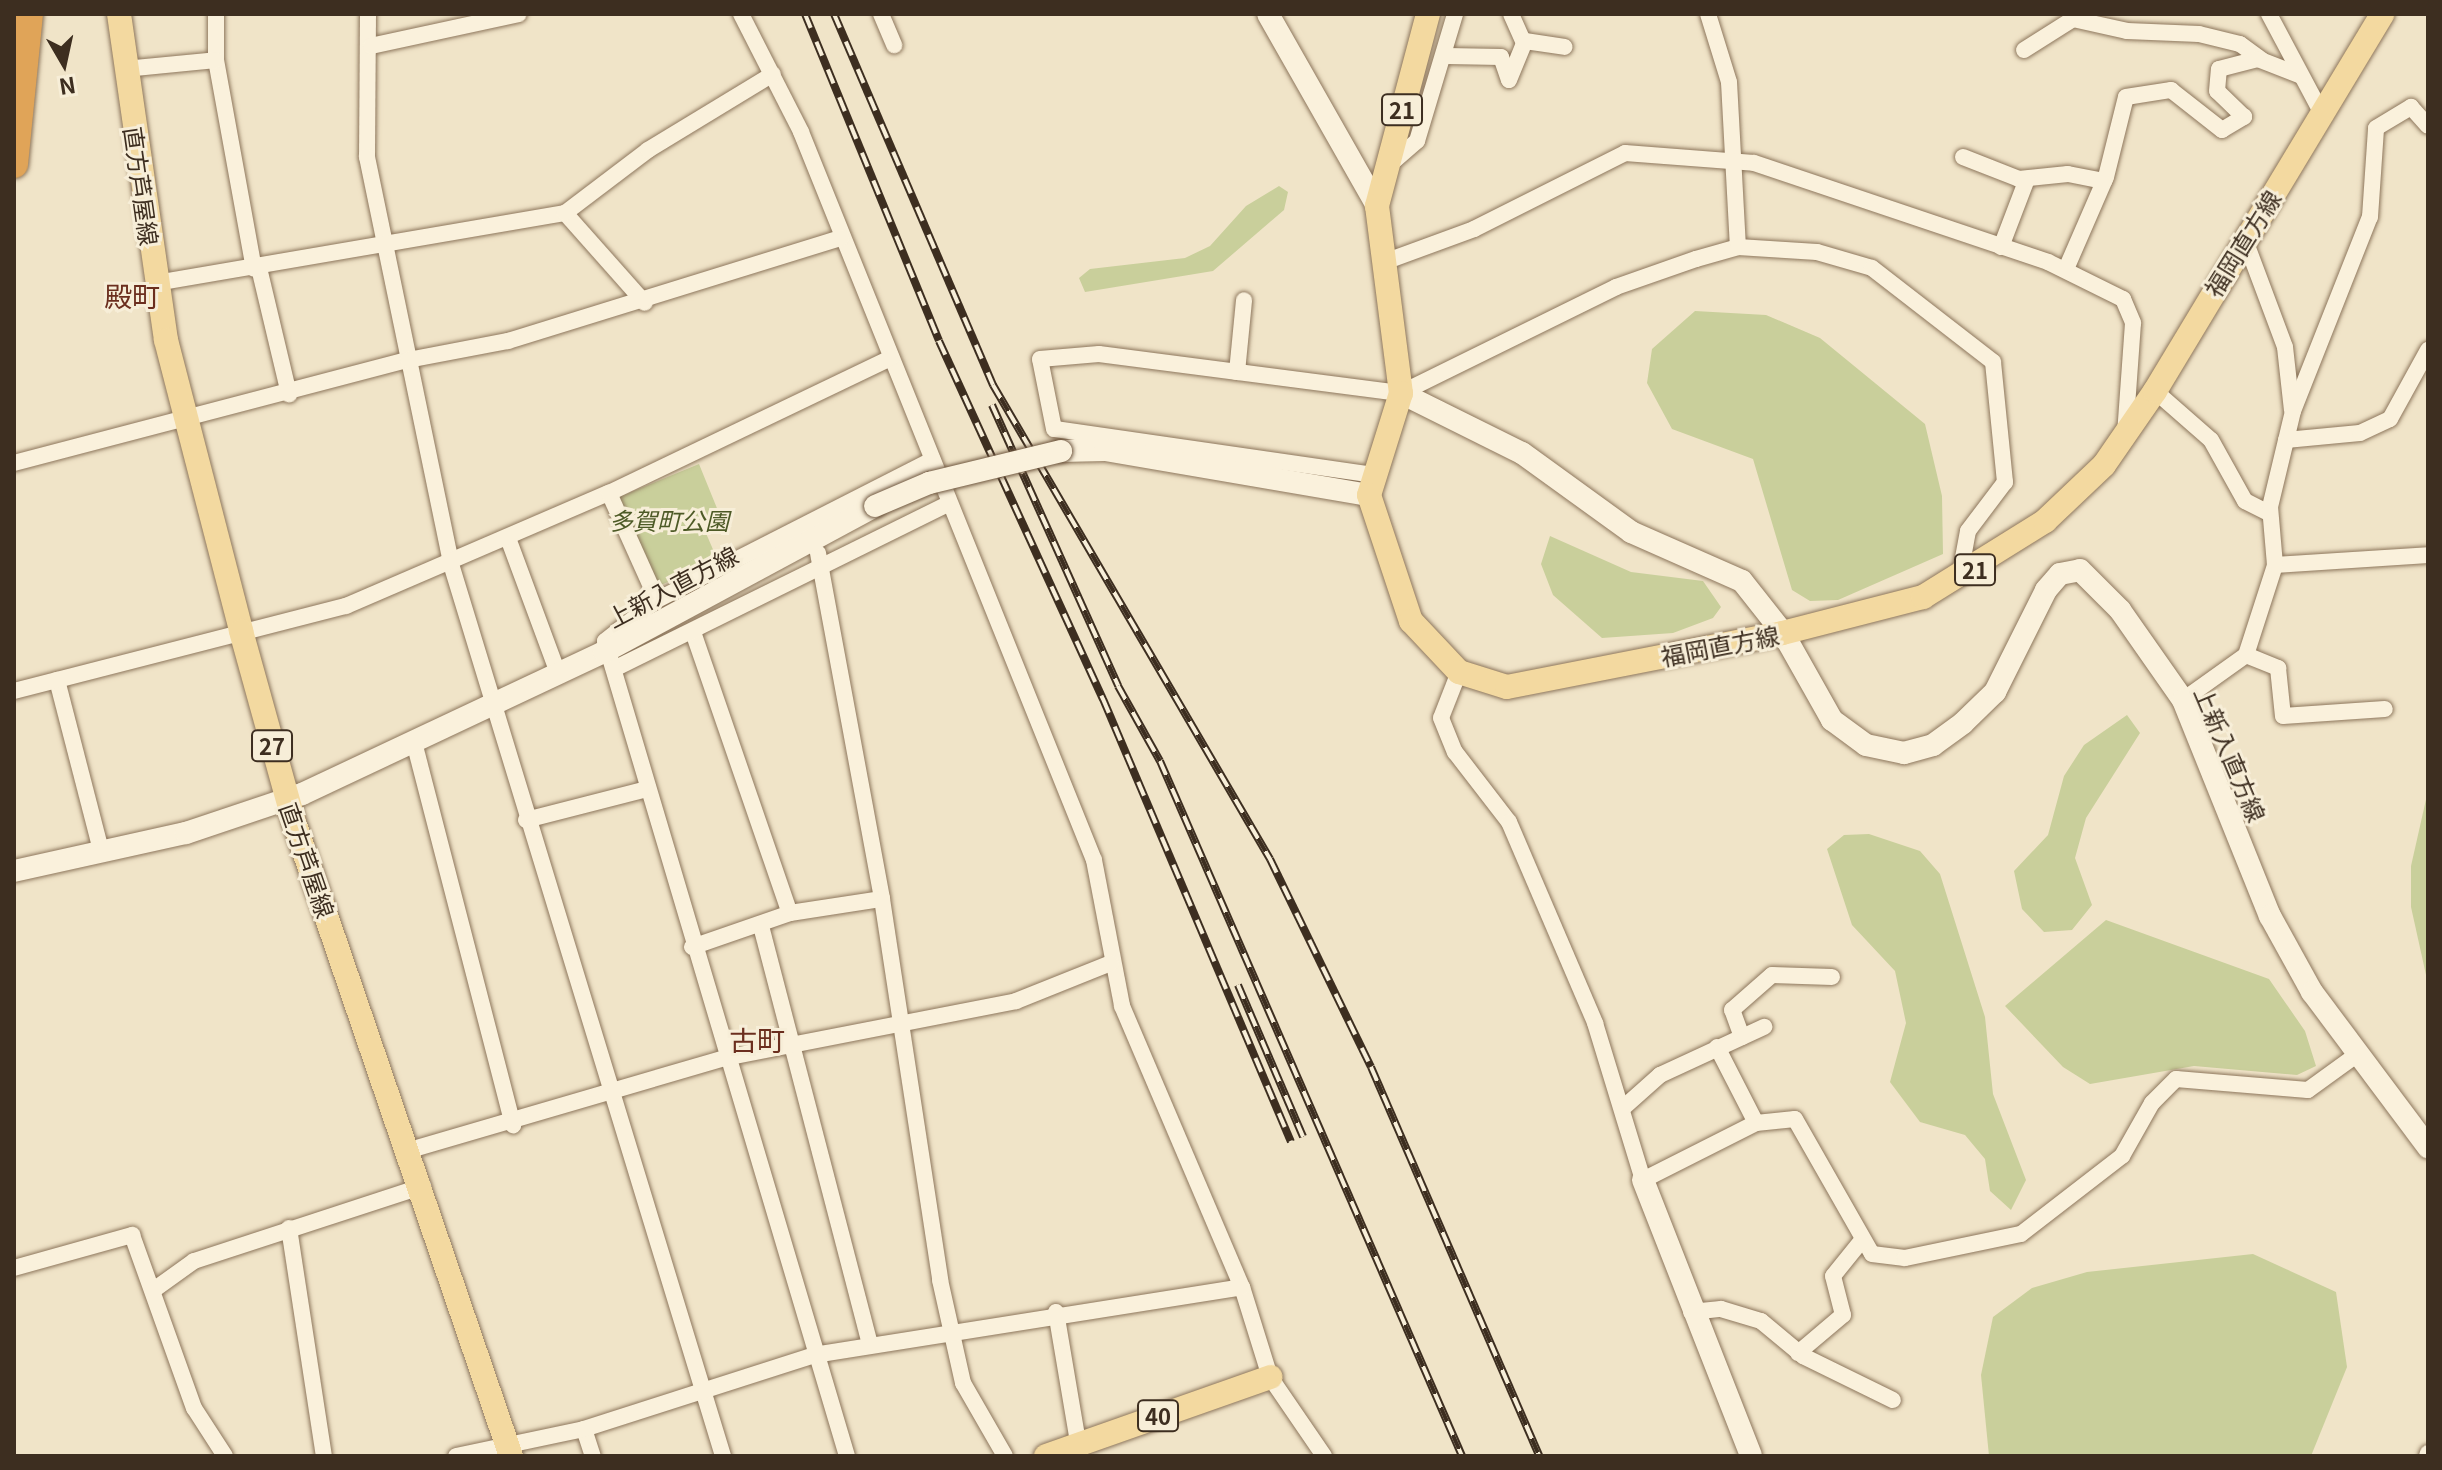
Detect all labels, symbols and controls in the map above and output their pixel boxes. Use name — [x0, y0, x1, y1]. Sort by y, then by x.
north arrow — [24, 24, 104, 104]
text: N — [57, 71, 78, 105]
road number: 21 — [1380, 92, 1424, 128]
street label: 直方芦屋線 — [119, 125, 165, 247]
street label: 福岡直方線 — [2198, 184, 2286, 302]
district label: 殿町 — [104, 278, 160, 312]
park label: 多賀町公園 — [609, 506, 729, 534]
street label: 上新入直方線 — [602, 539, 742, 633]
road number: 21 — [1953, 552, 1997, 588]
street label: 福岡直方線 — [1658, 619, 1782, 671]
street label: 上新入直方線 — [2190, 682, 2272, 826]
road number: 27 — [250, 728, 294, 764]
street label: 直方芦屋線 — [275, 799, 341, 921]
district label: 古町 — [729, 1022, 785, 1056]
road number: 40 — [1136, 1398, 1180, 1434]

